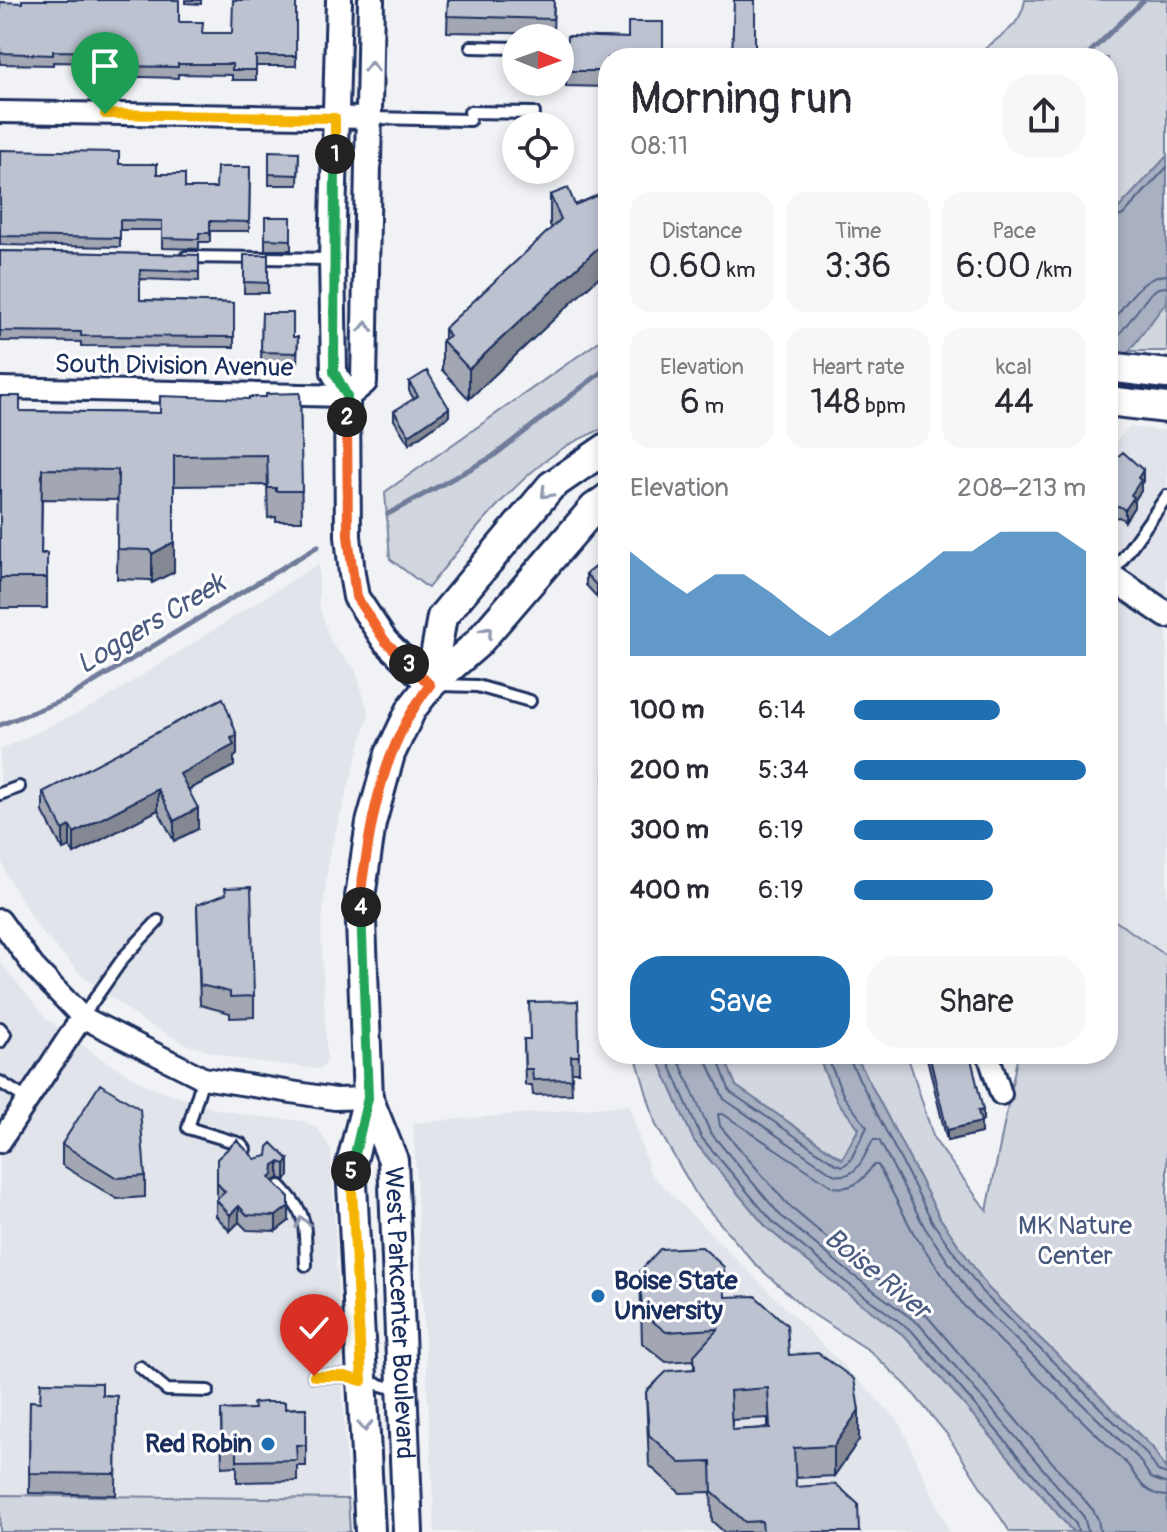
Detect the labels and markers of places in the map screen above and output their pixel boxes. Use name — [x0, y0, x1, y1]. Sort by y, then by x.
pin — [71, 32, 139, 114]
pin: 1 — [315, 134, 355, 174]
pin: 2 — [327, 397, 367, 437]
pin: 3 — [389, 644, 429, 684]
pin: 4 — [341, 887, 381, 927]
pin: 5 — [331, 1151, 371, 1191]
place label: Boise State University — [614, 1265, 739, 1327]
marker: Boise State University — [589, 1287, 607, 1305]
pin — [280, 1294, 348, 1376]
place label: Red Robin — [145, 1428, 252, 1460]
marker: Red Robin — [259, 1435, 277, 1453]

